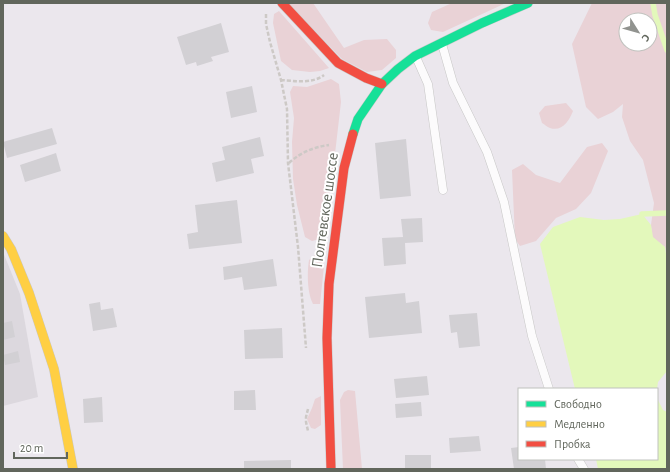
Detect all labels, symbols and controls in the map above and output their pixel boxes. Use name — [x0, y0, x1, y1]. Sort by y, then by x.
north arrow — [618, 12, 658, 52]
text: С — [639, 32, 652, 43]
street label: Полтевское шоссе — [309, 151, 341, 269]
legend — [518, 388, 658, 460]
text: Свободно — [554, 398, 602, 410]
text: Медленно — [554, 418, 605, 430]
scale bar — [14, 434, 67, 460]
text: Пробка — [554, 438, 591, 450]
text: 20 m — [20, 442, 43, 454]

